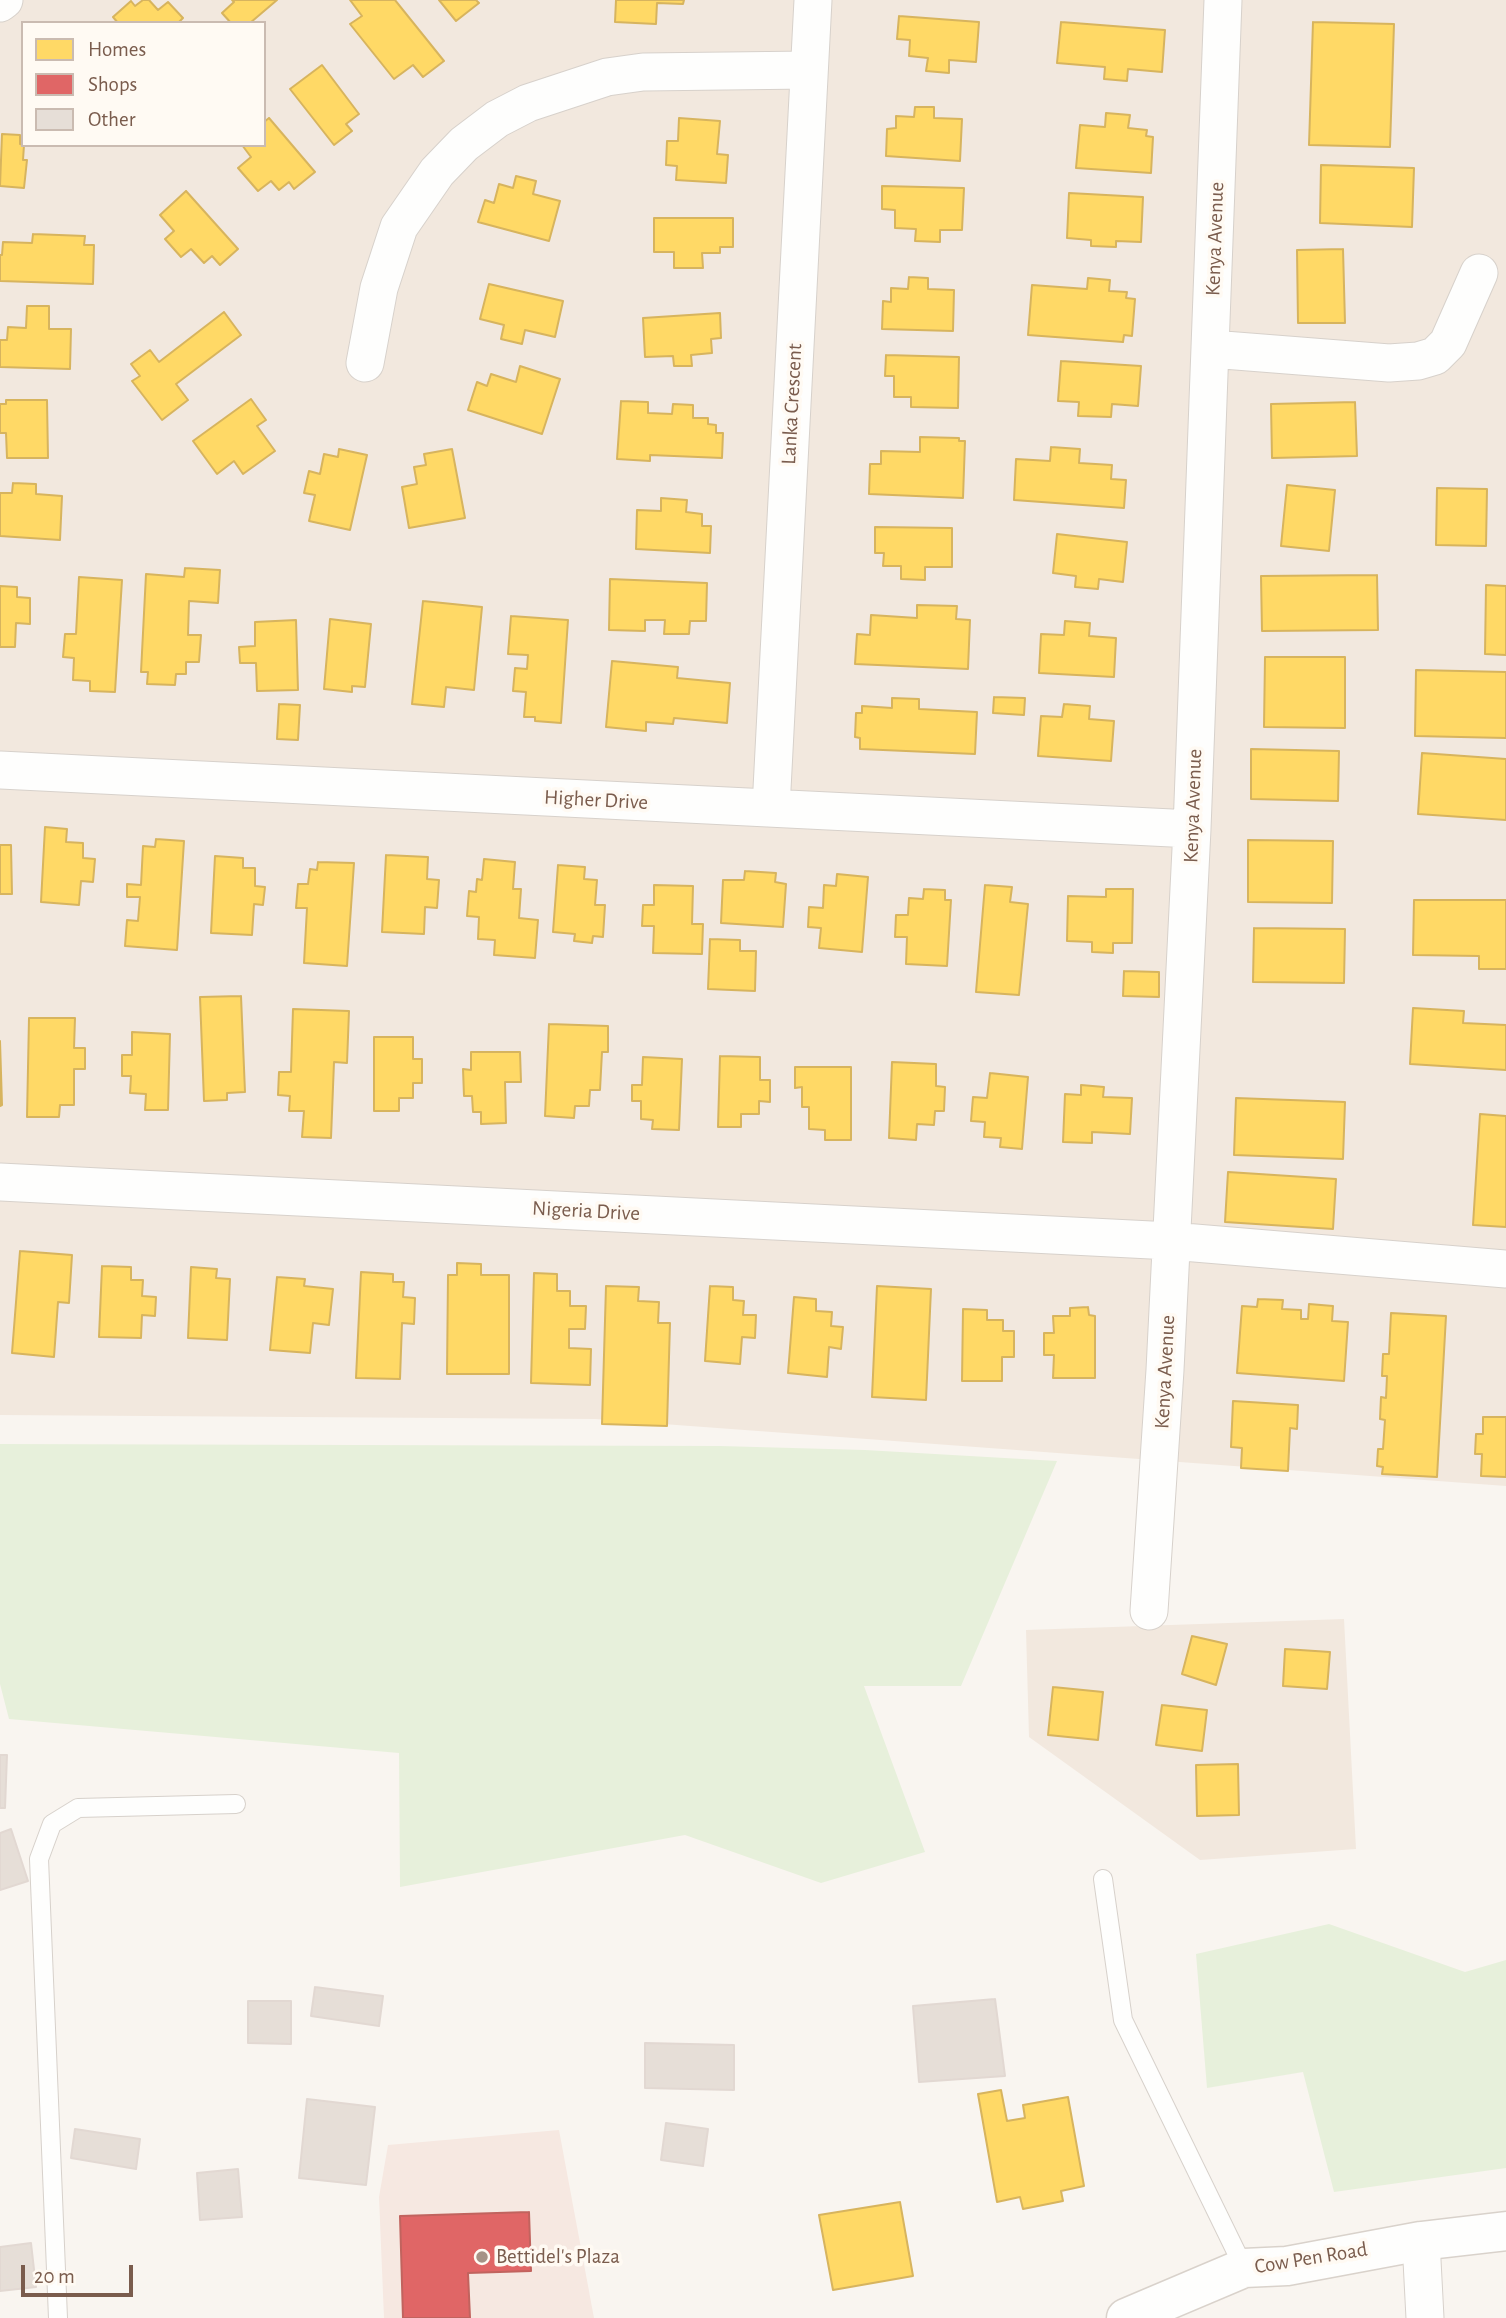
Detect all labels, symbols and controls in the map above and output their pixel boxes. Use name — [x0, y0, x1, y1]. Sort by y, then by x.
legend — [21, 21, 266, 147]
text: Homes — [88, 39, 146, 60]
text: Shops — [88, 74, 137, 95]
text: Other — [88, 109, 135, 130]
street label: Kenya Avenue — [1200, 182, 1230, 296]
street label: Lanka Crescent — [776, 343, 808, 465]
street label: Kenya Avenue — [1178, 749, 1208, 863]
street label: Higher Drive — [543, 785, 649, 815]
street label: Nigeria Drive — [531, 1196, 641, 1226]
street label: Kenya Avenue — [1149, 1314, 1181, 1430]
street label: Cow Pen Road — [1253, 2237, 1369, 2279]
place label: Bettidel's Plaza — [496, 2244, 620, 2270]
marker: Bettidel's Plaza — [474, 2249, 490, 2265]
scale bar — [24, 2252, 136, 2296]
text: 20 m — [34, 2266, 75, 2287]

